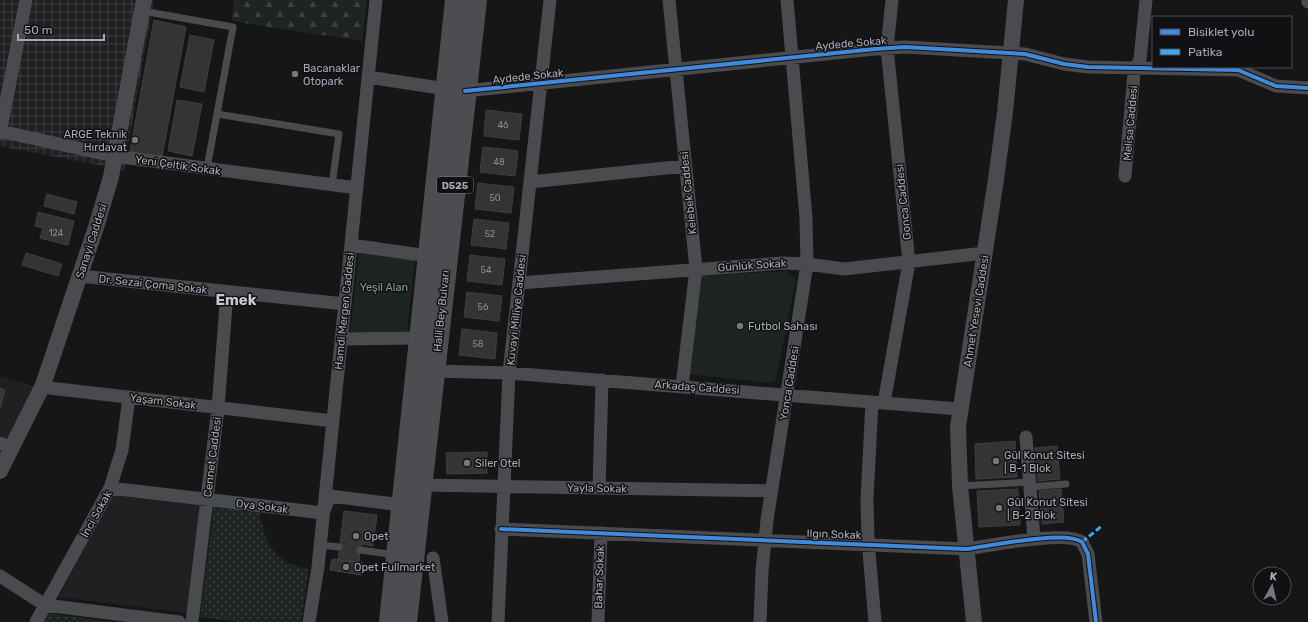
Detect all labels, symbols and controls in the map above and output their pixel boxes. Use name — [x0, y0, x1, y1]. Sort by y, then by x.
scale bar — [18, 16, 104, 42]
legend — [1152, 16, 1292, 68]
text: 50 m — [24, 23, 52, 37]
text: Bisiklet yolu — [1188, 25, 1254, 39]
street label: Aydede Sokak — [815, 34, 888, 53]
text: Patika — [1188, 45, 1222, 59]
place label: Bacanaklar Otopark — [303, 62, 361, 88]
street label: Aydede Sokak — [492, 66, 565, 87]
marker: Bacanaklar Otopark — [290, 69, 300, 79]
street label: Melisa Caddesi — [1121, 85, 1140, 161]
house number: 46 — [497, 120, 509, 130]
place label: ARGE Teknik Hırdavat — [64, 128, 128, 154]
marker: ARGE Teknik Hırdavat — [130, 135, 140, 145]
street label: Kelebek Caddesi — [678, 151, 699, 235]
street label: Yeni Çeltik Sokak — [134, 153, 222, 178]
house number: 48 — [493, 157, 505, 167]
street label: Gonca Caddesi — [893, 163, 914, 241]
road number: D525 — [437, 177, 473, 193]
house number: 50 — [489, 193, 501, 203]
street label: Sanayi Caddesi — [73, 202, 110, 280]
house number: 124 — [49, 228, 64, 238]
house number: 52 — [485, 229, 495, 239]
street label: Hamdi Mergen Caddesi — [332, 252, 357, 370]
street label: Kuvayi Milliye Caddesi — [504, 254, 529, 366]
street label: Ahmet Yesevi Caddesi — [961, 254, 992, 368]
street label: Günlük Sokak — [717, 257, 787, 274]
house number: 54 — [481, 265, 492, 275]
street label: Halil Bey Bulvarı — [431, 270, 452, 352]
street label: Dr. Sezai Çoma Sokak — [98, 272, 208, 297]
park label: Yeşil Alan — [360, 281, 408, 294]
district label: Emek — [215, 291, 257, 309]
house number: 56 — [478, 302, 489, 312]
place label: Futbol Sahası — [748, 320, 817, 333]
marker: Futbol Sahası — [735, 321, 745, 331]
house number: 58 — [472, 339, 484, 349]
street label: Yonca Caddesi — [777, 345, 802, 421]
street label: Arkadaş Caddesi — [654, 378, 740, 397]
street label: Yaşam Sokak — [129, 391, 197, 412]
street label: Cennet Caddesi — [201, 416, 224, 498]
place label: Gül Konut Sitesi | B-1 Blok — [1004, 449, 1085, 475]
marker: Gül Konut Sitesi | B-1 Blok — [991, 456, 1001, 466]
place label: Siler Otel — [475, 457, 521, 470]
marker: Siler Otel — [462, 458, 472, 468]
street label: Yayla Sokak — [567, 481, 627, 496]
street label: İnci Sokak — [77, 488, 115, 540]
place label: Gül Konut Sitesi | B-2 Blok — [1007, 496, 1088, 522]
street label: Oya Sokak — [235, 497, 289, 516]
marker: Gül Konut Sitesi | B-2 Blok — [994, 503, 1004, 513]
street label: Ilgın Sokak — [806, 527, 862, 542]
place label: Opet — [364, 530, 389, 543]
marker: Opet — [351, 531, 361, 541]
street label: Bahar Sokak — [592, 545, 607, 609]
place label: Opet Fullmarket — [354, 561, 436, 574]
marker: Opet Fullmarket — [341, 562, 351, 572]
north arrow — [1252, 566, 1292, 606]
text: K — [1269, 570, 1279, 584]

